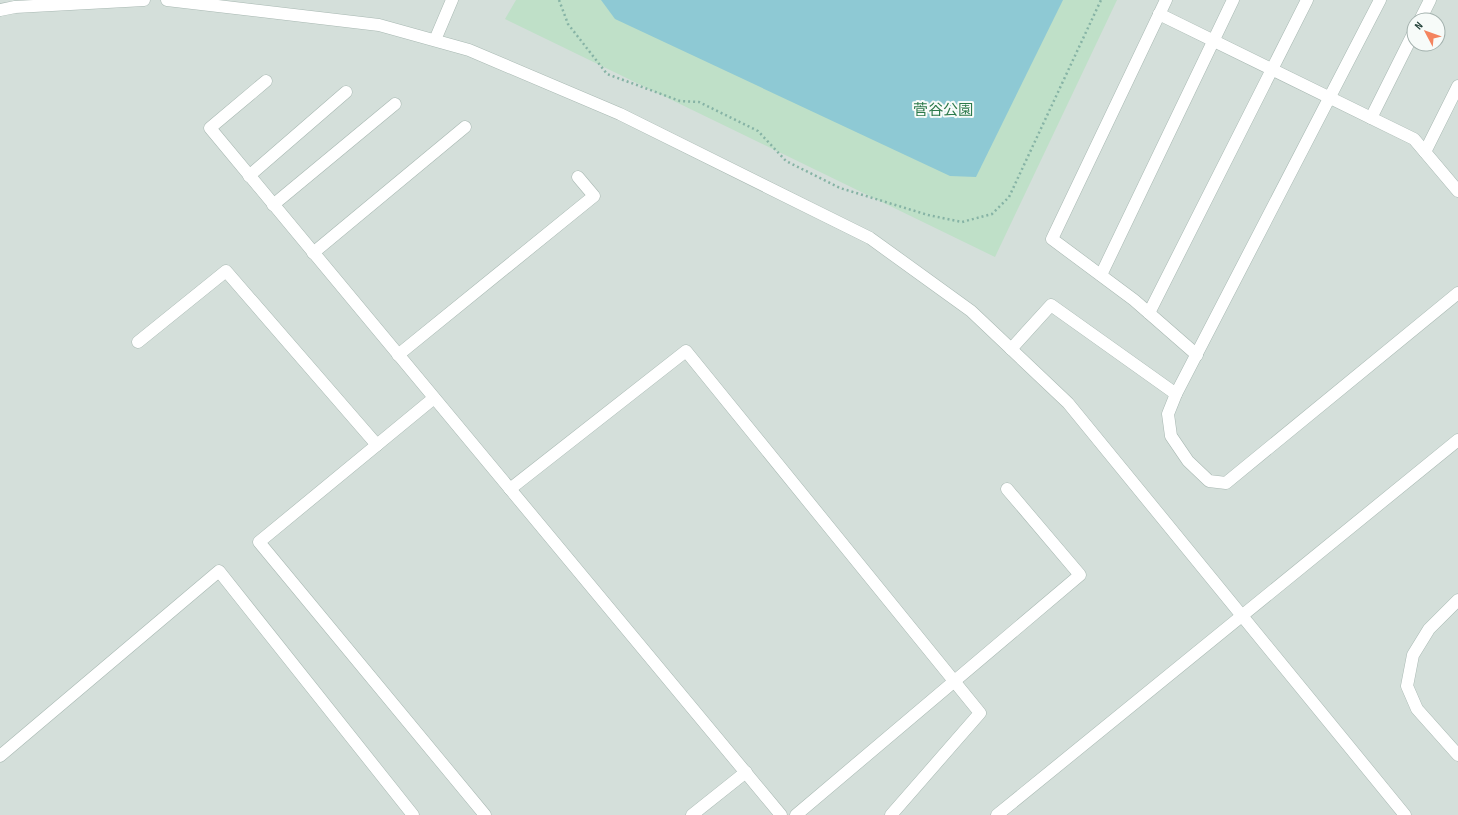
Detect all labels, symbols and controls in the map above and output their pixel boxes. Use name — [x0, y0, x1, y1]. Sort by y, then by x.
north arrow — [1406, 12, 1446, 52]
text: N — [1412, 19, 1426, 32]
park label: 菅谷公園 — [913, 101, 973, 120]

